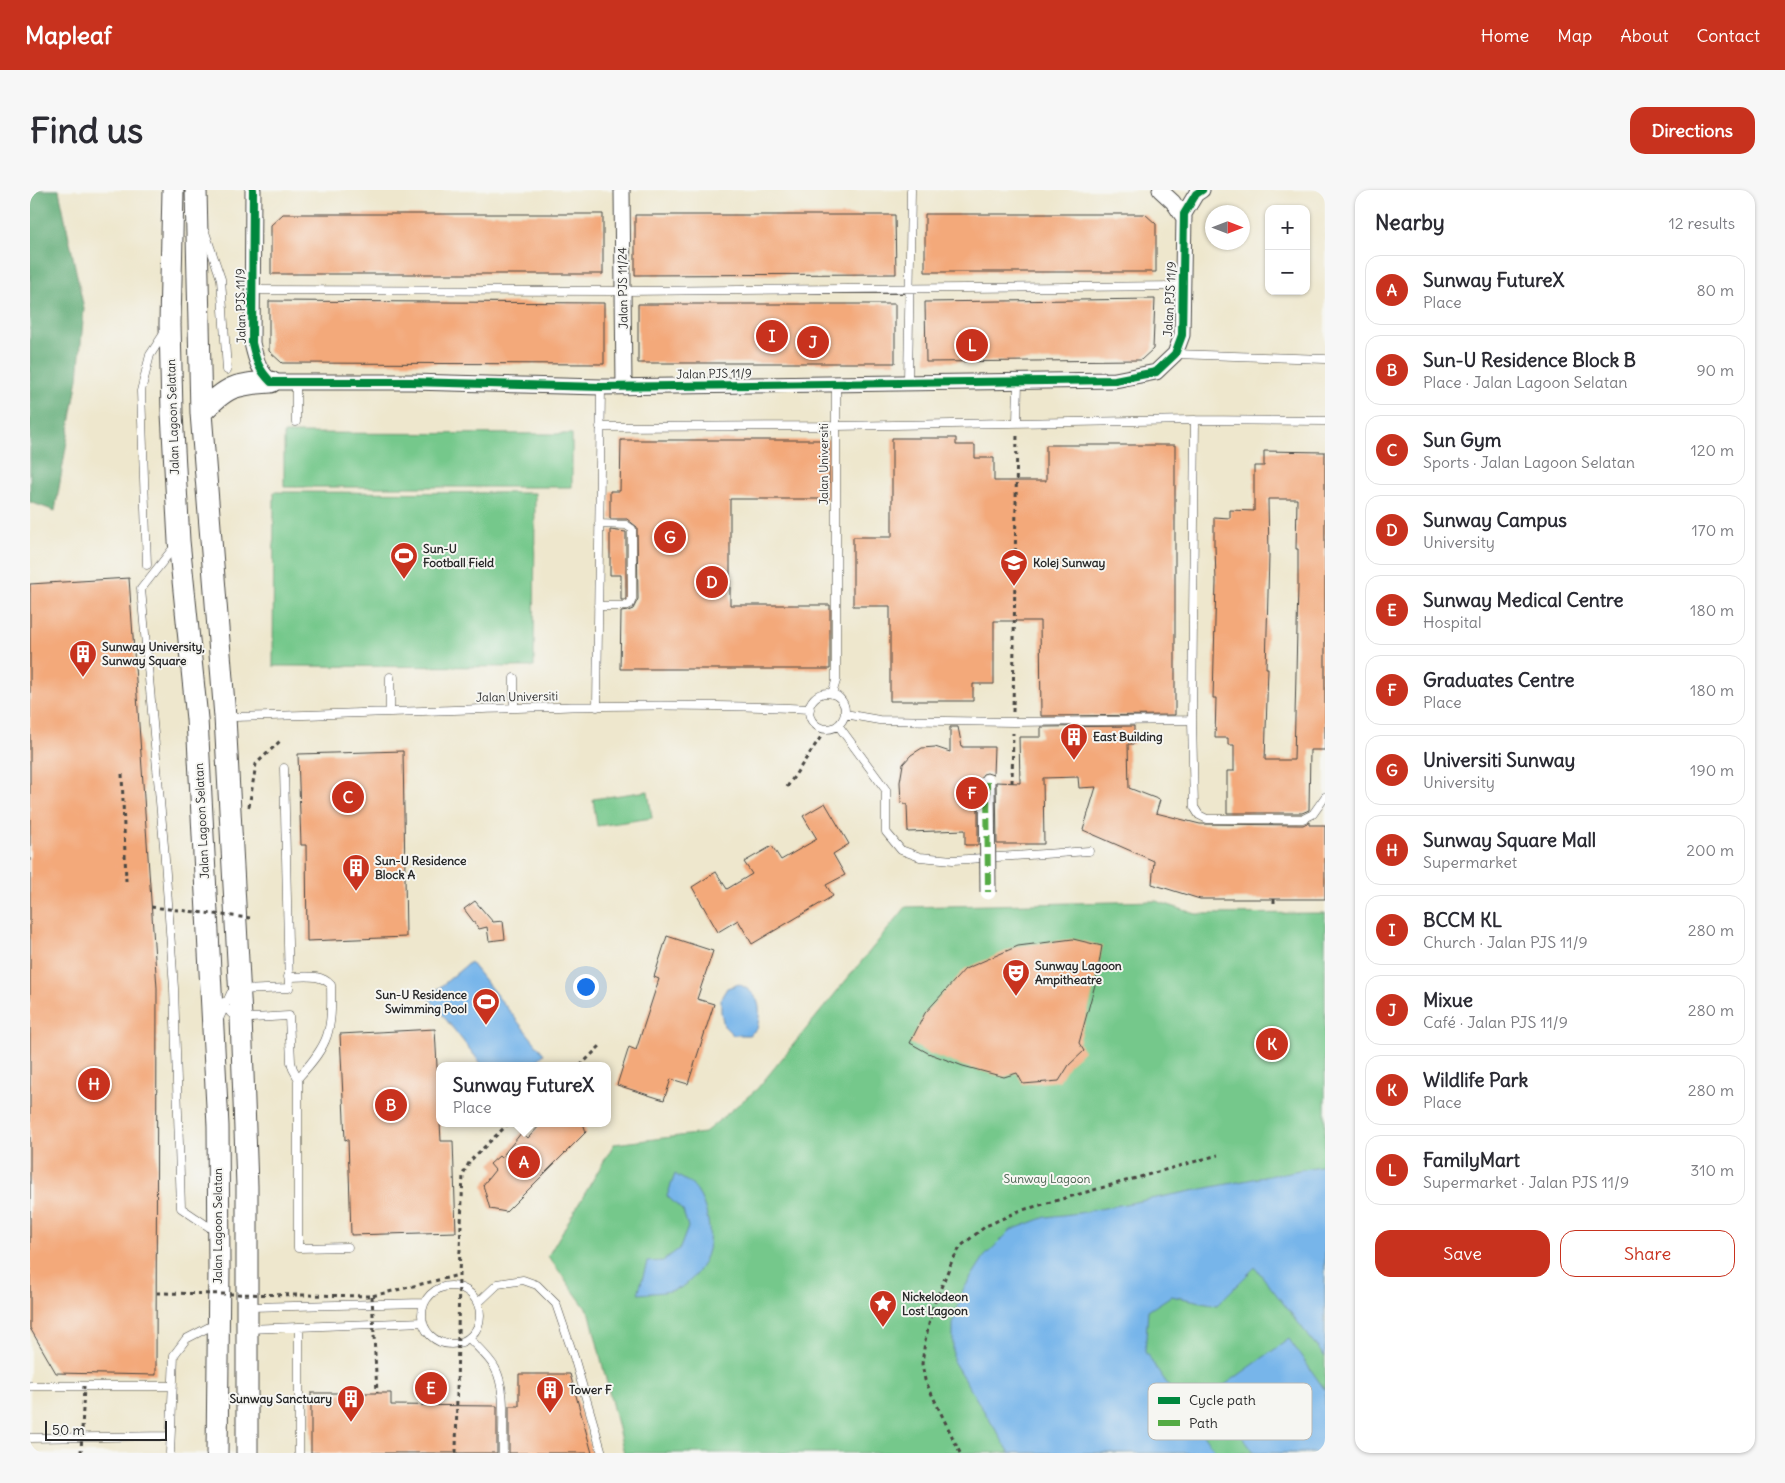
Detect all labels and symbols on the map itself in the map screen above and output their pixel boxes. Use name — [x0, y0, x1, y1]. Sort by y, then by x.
north arrow — [1205, 205, 1250, 250]
street label: Jalan PJS 11/24 — [614, 247, 631, 329]
street label: Jalan PJS 11/9 — [1160, 261, 1179, 337]
street label: Jalan PJS 11/9 — [232, 268, 249, 344]
pin: I — [756, 317, 788, 355]
pin: J — [797, 323, 829, 361]
pin: L — [956, 326, 988, 364]
street label: Jalan Lagoon Selatan — [163, 359, 182, 475]
street label: Jalan PJS 11/9 — [676, 365, 752, 382]
street label: Jalan Universiti — [816, 423, 831, 505]
pin: G — [654, 518, 686, 556]
sports icon: Sun-U Football Field — [389, 541, 419, 580]
place label: Sun-U Football Field — [423, 541, 494, 570]
school or university icon: Kolej Sunway — [999, 548, 1029, 587]
place label: Kolej Sunway — [1033, 555, 1105, 571]
pin: D — [696, 563, 728, 601]
building icon: Sunway University, Sunway Square — [68, 639, 98, 678]
place label: Sunway University, Sunway Square — [102, 639, 205, 669]
street label: Jalan Universiti — [476, 688, 558, 705]
building icon: East Building — [1059, 722, 1089, 761]
place label: East Building — [1093, 729, 1163, 745]
street label: Jalan Lagoon Selatan — [191, 763, 212, 879]
pin: F — [956, 774, 988, 812]
pin: C — [332, 778, 364, 816]
building icon: Sun-U Residence Block A — [341, 853, 371, 892]
place label: Sun-U Residence Block A — [375, 853, 467, 882]
theatre icon: Sunway Lagoon Ampitheatre — [1001, 958, 1031, 997]
place label: Sunway Lagoon Ampitheatre — [1035, 958, 1122, 988]
your location — [573, 974, 599, 1000]
place label: Sun-U Residence Swimming Pool — [376, 987, 468, 1017]
sports icon: Sun-U Residence Swimming Pool — [471, 987, 501, 1026]
pin: K — [1256, 1025, 1288, 1063]
pin: H — [78, 1065, 110, 1103]
pin: B — [375, 1086, 407, 1124]
pin: A — [508, 1143, 540, 1181]
street label: Jalan Lagoon Selatan — [210, 1168, 225, 1284]
park label: Sunway Lagoon — [1004, 1171, 1090, 1186]
place icon: Nickelodeon Lost Lagoon — [868, 1289, 898, 1328]
place label: Nickelodeon Lost Lagoon — [902, 1289, 968, 1319]
pin: E — [415, 1369, 447, 1407]
building icon: Tower F — [535, 1375, 565, 1414]
place label: Tower F — [569, 1382, 612, 1397]
legend — [1148, 1383, 1312, 1440]
building icon: Sunway Sanctuary — [336, 1384, 366, 1423]
place label: Sunway Sanctuary — [229, 1391, 332, 1407]
text: Cycle path — [1189, 1391, 1256, 1409]
text: Path — [1189, 1414, 1218, 1432]
scale bar — [45, 1418, 168, 1441]

